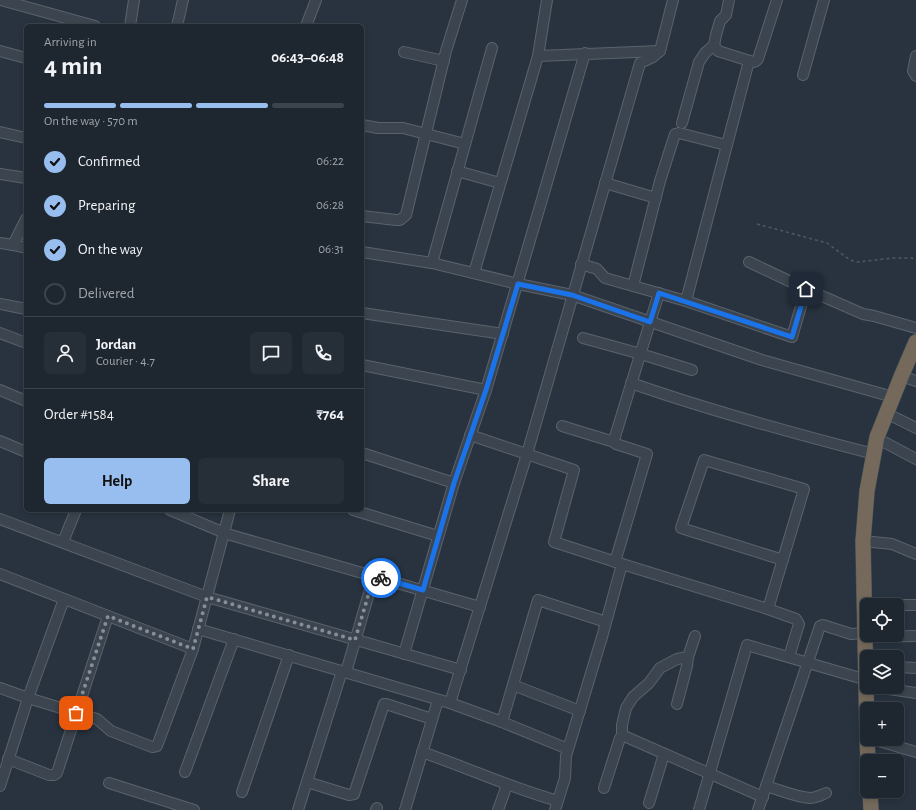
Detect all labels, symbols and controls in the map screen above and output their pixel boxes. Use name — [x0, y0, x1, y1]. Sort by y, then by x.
text: Arriving in — [44, 36, 97, 49]
text: 06:43–06:48 — [271, 50, 344, 65]
text: 4 min — [44, 53, 103, 79]
text: On the way · 570 m — [44, 115, 138, 128]
icon: check — [44, 151, 66, 173]
text: Confirmed — [78, 154, 140, 169]
text: 06:22 — [316, 155, 344, 168]
icon: check — [44, 195, 66, 217]
text: Preparing — [78, 198, 135, 213]
text: 06:28 — [316, 199, 344, 212]
icon: check — [44, 239, 66, 261]
text: On the way — [78, 242, 143, 257]
text: 06:31 — [318, 243, 344, 256]
pin — [789, 272, 823, 306]
icon: home — [795, 278, 817, 300]
text: Delivered — [78, 286, 135, 301]
button: person — [44, 332, 86, 374]
button: chat — [250, 332, 292, 374]
button: phone — [302, 332, 344, 374]
text: Jordan — [96, 337, 136, 352]
text: Courier · 4.7 — [96, 355, 155, 368]
text: Order #1584 — [44, 407, 114, 422]
text: ₹764 — [316, 407, 344, 422]
button: Help — [44, 458, 190, 504]
button: Share — [198, 458, 344, 504]
courier — [361, 558, 401, 598]
icon: bike — [370, 567, 392, 589]
map controls — [860, 598, 904, 798]
button: locate — [860, 598, 904, 642]
button: layers — [860, 650, 904, 694]
pin — [59, 696, 93, 730]
icon: bag — [65, 702, 87, 724]
button: + — [860, 702, 904, 746]
button: − — [860, 754, 904, 798]

